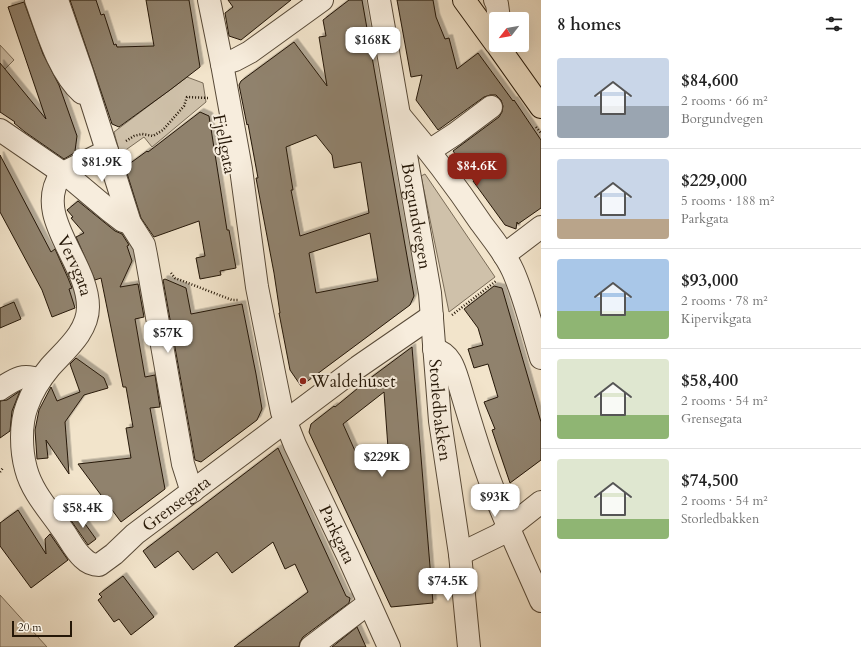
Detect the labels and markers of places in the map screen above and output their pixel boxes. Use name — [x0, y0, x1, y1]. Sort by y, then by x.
pin: $168K — [345, 27, 401, 61]
pin: $81.9K — [69, 149, 135, 183]
pin: $84.6K — [444, 153, 510, 187]
pin: $57K — [144, 320, 192, 354]
place label: Waldehuset — [310, 370, 396, 393]
marker: Waldehuset — [298, 376, 308, 386]
pin: $229K — [354, 444, 410, 478]
pin: $93K — [471, 484, 519, 518]
pin: $58.4K — [50, 495, 116, 529]
pin: $74.5K — [415, 568, 481, 602]

